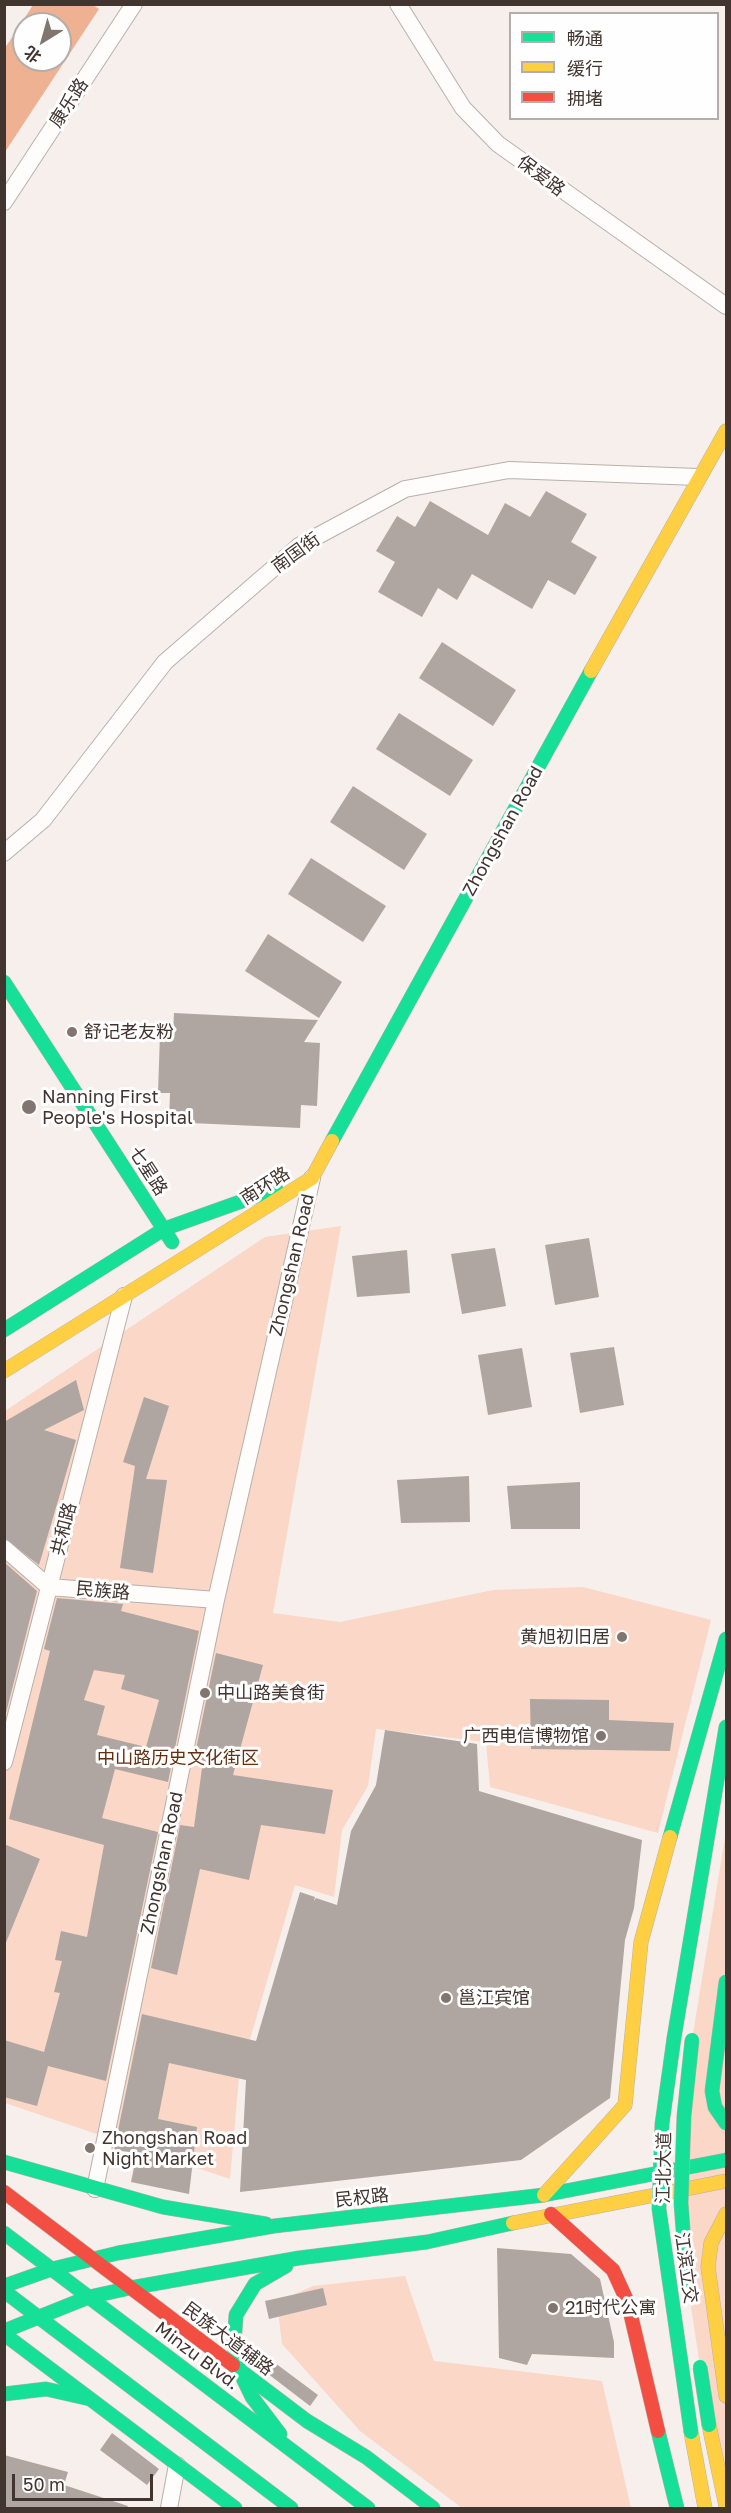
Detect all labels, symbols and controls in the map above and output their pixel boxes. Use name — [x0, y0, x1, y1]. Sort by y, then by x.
north arrow — [12, 12, 72, 72]
legend — [509, 12, 719, 120]
text: 畅通 — [567, 27, 603, 49]
text: 北 — [20, 42, 45, 68]
text: 缓行 — [567, 57, 603, 79]
street label: 康乐路 — [45, 74, 93, 132]
text: 拥堵 — [567, 87, 603, 109]
street label: 保爱路 — [513, 151, 569, 201]
street label: 南国街 — [268, 528, 324, 578]
street label: Zhongshan Road — [458, 762, 548, 900]
place label: 舒记老友粉 — [84, 1021, 174, 1043]
marker: 舒记老友粉 — [65, 1025, 79, 1039]
place label: Nanning First People's Hospital — [42, 1086, 193, 1128]
marker: Nanning First People's Hospital — [20, 1098, 38, 1116]
street label: 七星路 — [124, 1142, 172, 1200]
street label: 南环路 — [236, 1163, 294, 1209]
street label: Zhongshan Road — [265, 1192, 319, 1338]
street label: 共和路 — [47, 1500, 81, 1558]
street label: 民族路 — [75, 1578, 131, 1604]
place label: 黄旭初旧居 — [520, 1626, 610, 1648]
marker: 黄旭初旧居 — [615, 1630, 629, 1644]
place label: 中山路美食街 — [217, 1682, 325, 1704]
marker: 中山路美食街 — [198, 1686, 212, 1700]
place label: 广西电信博物馆 — [463, 1725, 589, 1747]
marker: 广西电信博物馆 — [594, 1729, 608, 1743]
park label: 中山路历史文化街区 — [97, 1747, 259, 1769]
street label: Zhongshan Road — [136, 1790, 188, 1936]
place label: 邕江宾馆 — [458, 1987, 530, 2009]
marker: 邕江宾馆 — [439, 1991, 453, 2005]
place label: Zhongshan Road Night Market — [102, 2127, 247, 2170]
street label: 江北大道 — [653, 2132, 675, 2204]
marker: Zhongshan Road Night Market — [83, 2141, 97, 2155]
street label: 民权路 — [334, 2184, 390, 2212]
street label: 江滨立交 — [670, 2231, 702, 2305]
place label: 21时代公寓 — [565, 2297, 656, 2319]
street label: 民族大道辅路 — [178, 2298, 278, 2380]
marker: 21时代公寓 — [546, 2301, 560, 2315]
street label: Minzu Blvd. — [151, 2317, 243, 2395]
scale bar — [15, 2462, 156, 2500]
text: 50 m — [23, 2473, 65, 2495]

